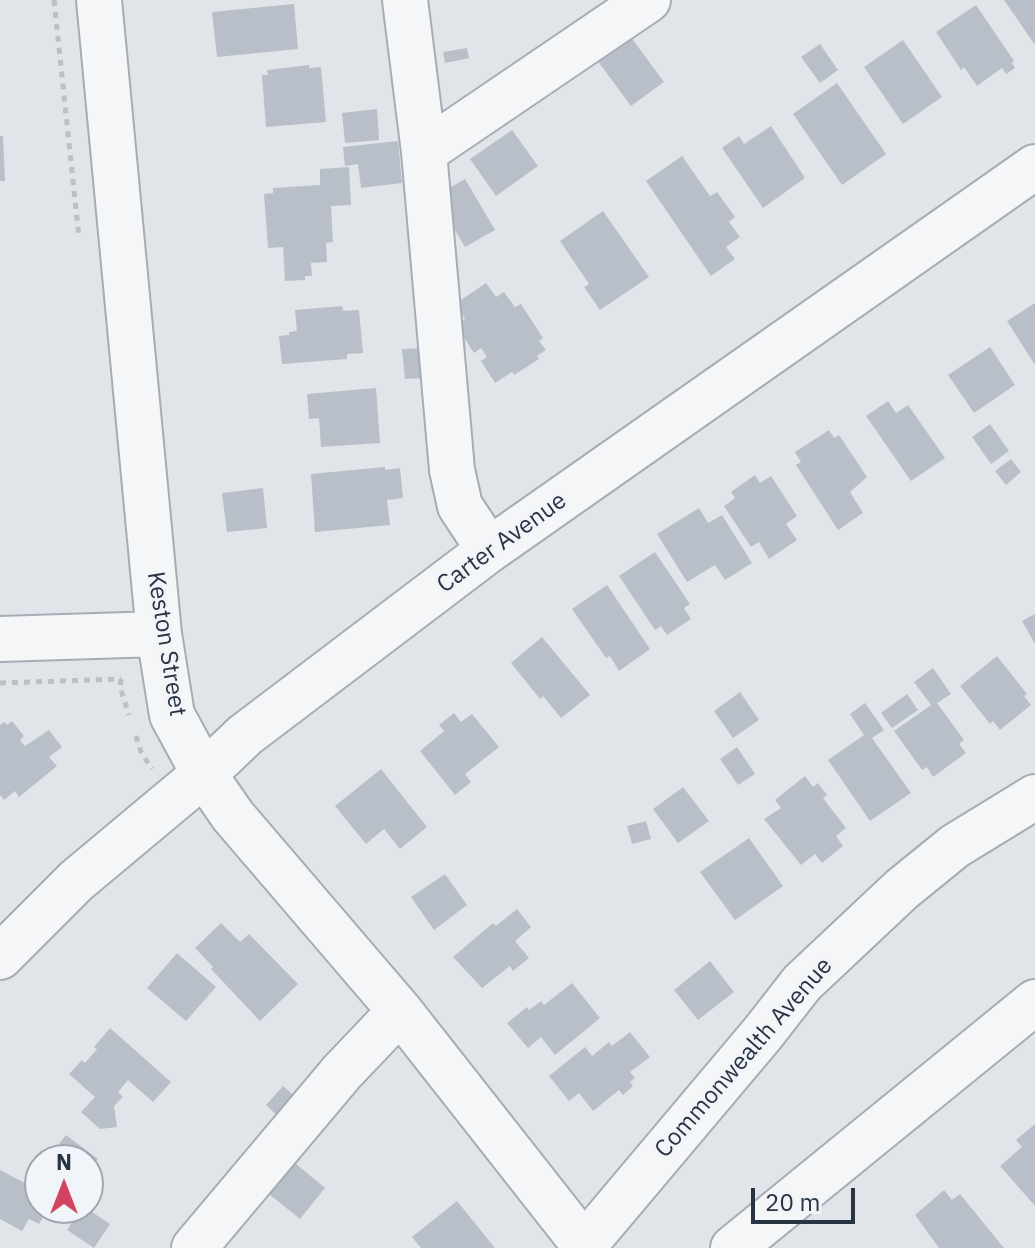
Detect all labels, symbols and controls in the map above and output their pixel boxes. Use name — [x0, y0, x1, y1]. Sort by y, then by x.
street label: Carter Avenue — [432, 486, 572, 600]
street label: Keston Street — [140, 570, 192, 718]
street label: Commonwealth Avenue — [649, 952, 839, 1164]
north arrow — [24, 1144, 104, 1224]
text: N — [56, 1147, 72, 1176]
scale bar — [755, 1172, 859, 1222]
text: 20 m — [765, 1186, 820, 1218]

